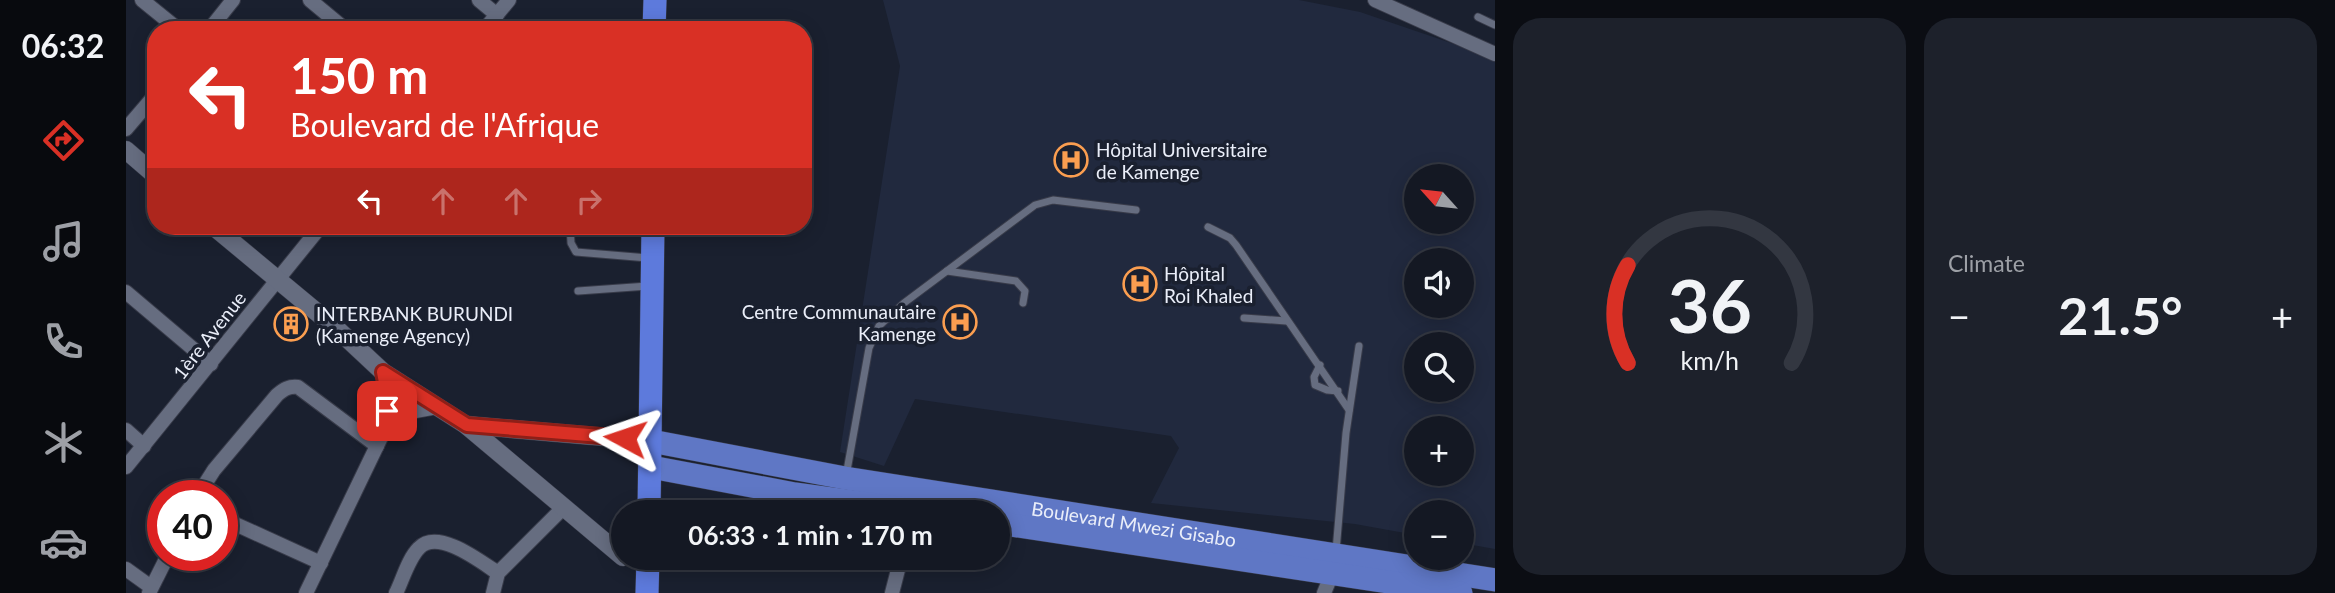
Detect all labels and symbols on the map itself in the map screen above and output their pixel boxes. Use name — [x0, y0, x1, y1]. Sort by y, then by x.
place label: Hôpital Universitaire de Kamenge — [1096, 138, 1267, 183]
hospital icon: Hôpital Universitaire de Kamenge — [1052, 141, 1090, 179]
north arrow — [1404, 164, 1474, 234]
place label: Hôpital Roi Khaled — [1164, 262, 1253, 307]
hospital icon: Hôpital Roi Khaled — [1121, 265, 1159, 303]
street label: 1ère Avenue — [168, 287, 250, 383]
place label: Centre Communautaire Kamenge — [742, 300, 936, 345]
place label: INTERBANK BURUNDI (Kamenge Agency) — [316, 302, 513, 347]
hospital icon: Centre Communautaire Kamenge — [941, 303, 979, 341]
building icon: INTERBANK BURUNDI (Kamenge Agency) — [272, 305, 310, 343]
pin — [357, 381, 417, 441]
position arrow — [588, 401, 662, 475]
speed limit sign: 40 — [147, 480, 238, 571]
street label: Boulevard Mwezi Gisabo — [1030, 496, 1238, 551]

